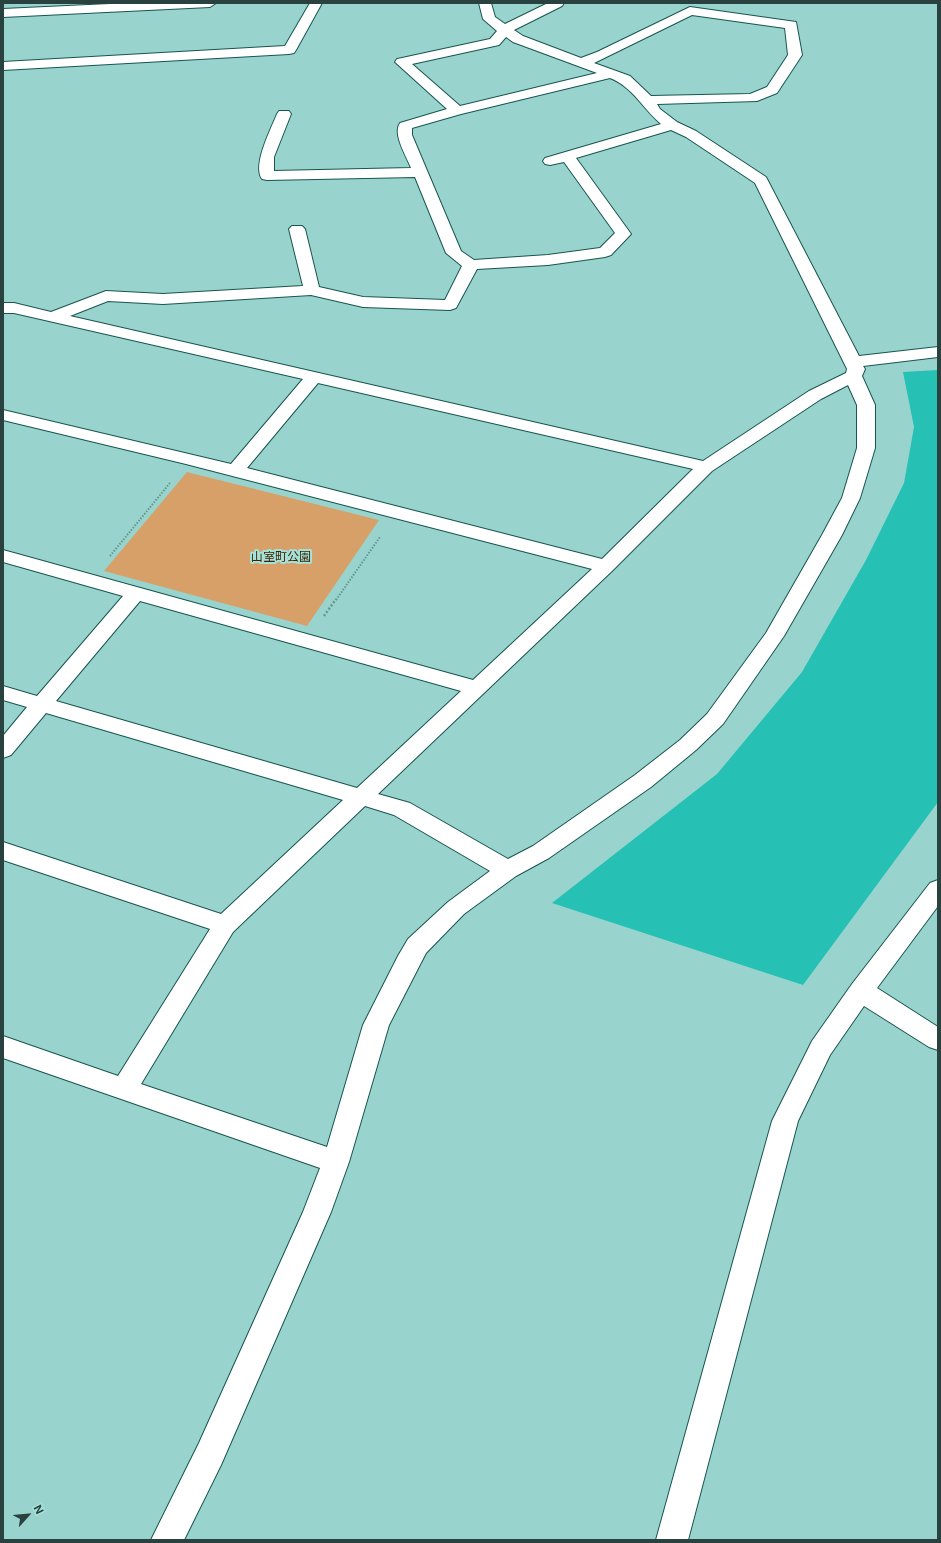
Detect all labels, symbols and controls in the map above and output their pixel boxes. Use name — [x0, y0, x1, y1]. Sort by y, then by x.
park label: 山室町公園 — [251, 550, 311, 564]
north arrow — [8, 1495, 48, 1535]
text: N — [31, 1503, 47, 1516]

